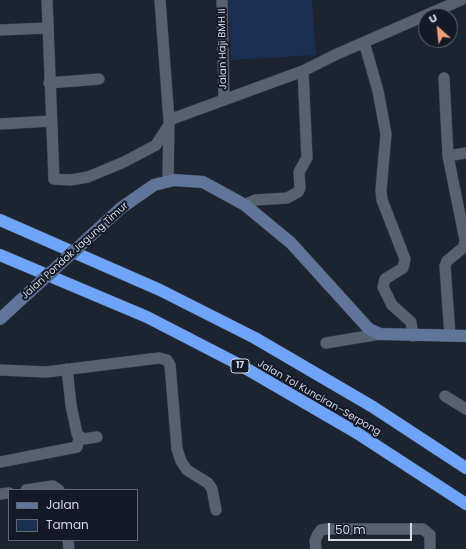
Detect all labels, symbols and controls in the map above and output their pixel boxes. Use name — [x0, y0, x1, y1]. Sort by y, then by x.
street label: Jalan Haji BMH II — [216, 8, 230, 90]
north arrow — [418, 8, 458, 48]
text: U — [426, 9, 440, 27]
street label: Jalan Pondok Jagung Timur — [19, 200, 131, 302]
street label: Jalan Tol Kunciran–Serpong — [255, 358, 383, 438]
road number: 17 — [231, 359, 249, 373]
legend — [8, 489, 138, 541]
text: Jalan — [46, 496, 79, 513]
scale bar — [330, 515, 414, 541]
text: Taman — [46, 516, 89, 533]
text: 50 m — [335, 521, 366, 538]

